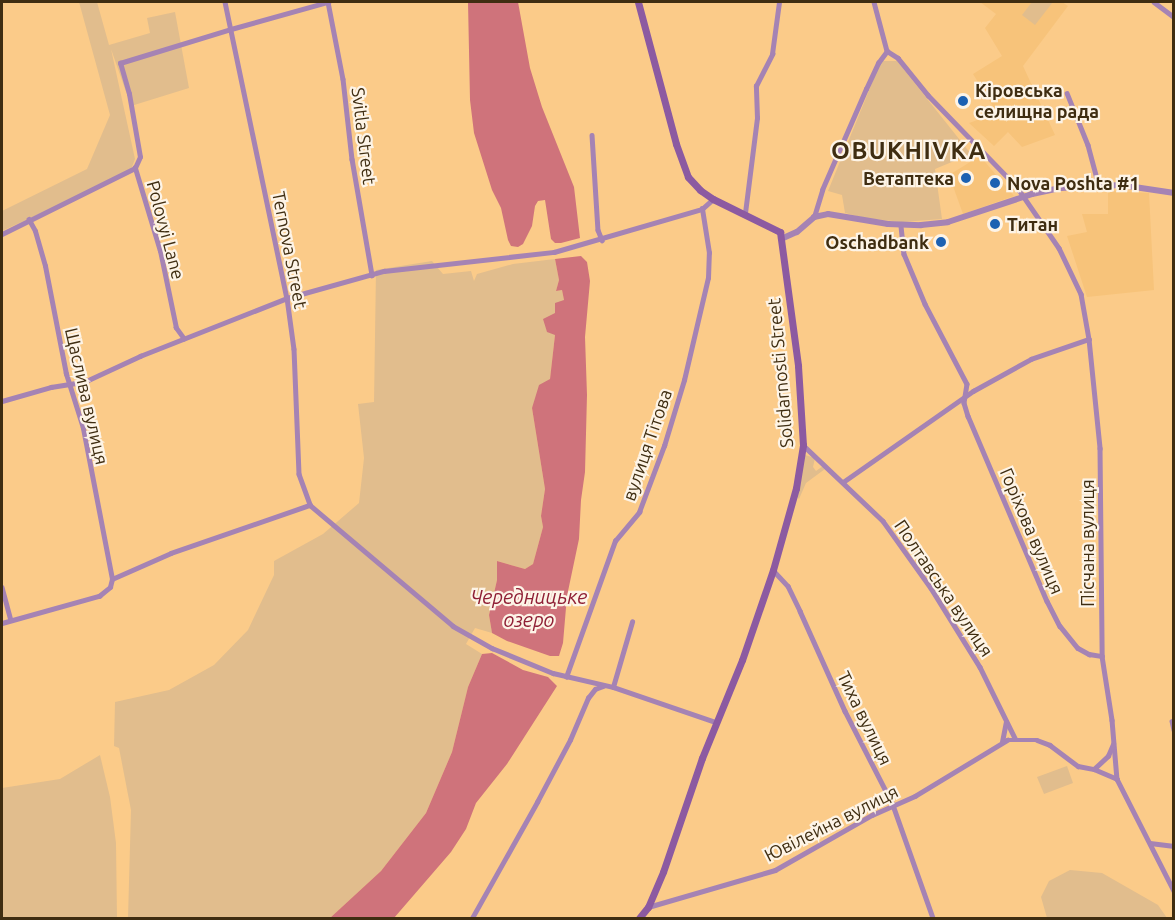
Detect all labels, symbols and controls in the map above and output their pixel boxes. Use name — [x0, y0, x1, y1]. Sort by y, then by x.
place label: Кіровська селищна рада — [975, 80, 1099, 122]
street label: Svitla Street — [347, 86, 381, 186]
marker: Кіровська селищна рада — [956, 94, 970, 108]
district label: OBUKHIVKA — [831, 137, 987, 165]
place label: Ветаптека — [863, 167, 954, 189]
marker: Ветаптека — [959, 171, 973, 185]
place label: Nova Poshta #1 — [1007, 172, 1140, 194]
marker: Nova Poshta #1 — [988, 176, 1002, 190]
street label: Polovyi Lane — [142, 178, 190, 282]
street label: Ternova Street — [268, 189, 312, 311]
place label: Титан — [1007, 213, 1058, 235]
marker: Титан — [988, 217, 1002, 231]
place label: Oschadbank — [825, 231, 929, 253]
marker: Oschadbank — [934, 235, 948, 249]
street label: Solidarnosti Street — [763, 297, 797, 449]
street label: Щаслива вулиця — [61, 325, 113, 467]
street label: вулиця Тітова — [618, 386, 676, 504]
street label: Горіхова вулиця — [996, 465, 1068, 597]
street label: Пісчана вулиця — [1076, 479, 1098, 607]
street label: Полтавська вулиця — [890, 515, 998, 661]
water label: Чередницьке озеро — [471, 584, 587, 631]
street label: Тиха вулиця — [833, 668, 897, 768]
street label: Ювілейна вулиця — [760, 780, 902, 866]

